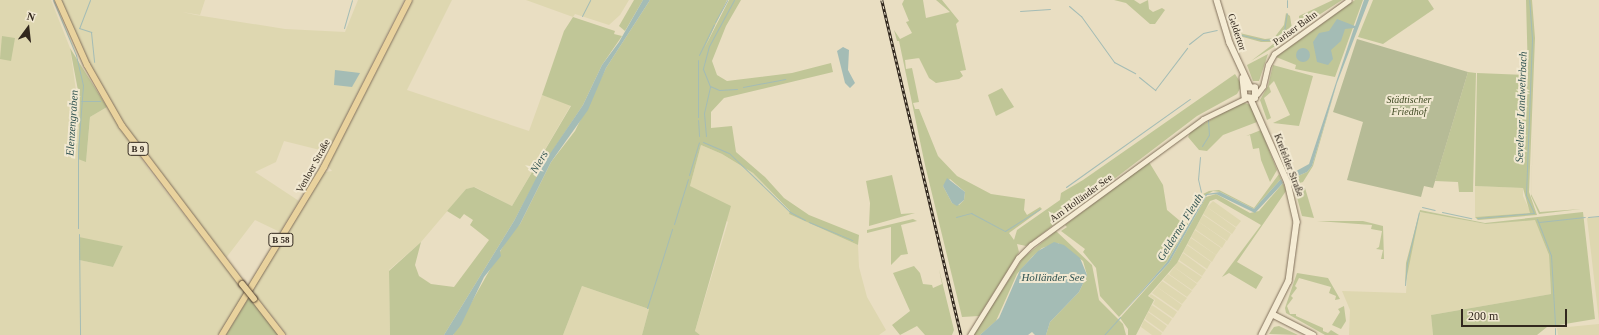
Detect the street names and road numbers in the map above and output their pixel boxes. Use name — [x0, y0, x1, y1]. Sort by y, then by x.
street label: Pariser Bahn — [1271, 8, 1319, 48]
street label: Geldertor — [1225, 12, 1249, 52]
street label: Krefelder Straße — [1272, 132, 1306, 198]
street label: Venloer Straße — [293, 137, 333, 195]
road number: B 9 — [127, 142, 149, 156]
street label: Am Holländer See — [1047, 171, 1115, 225]
road number: B 58 — [268, 233, 294, 247]

